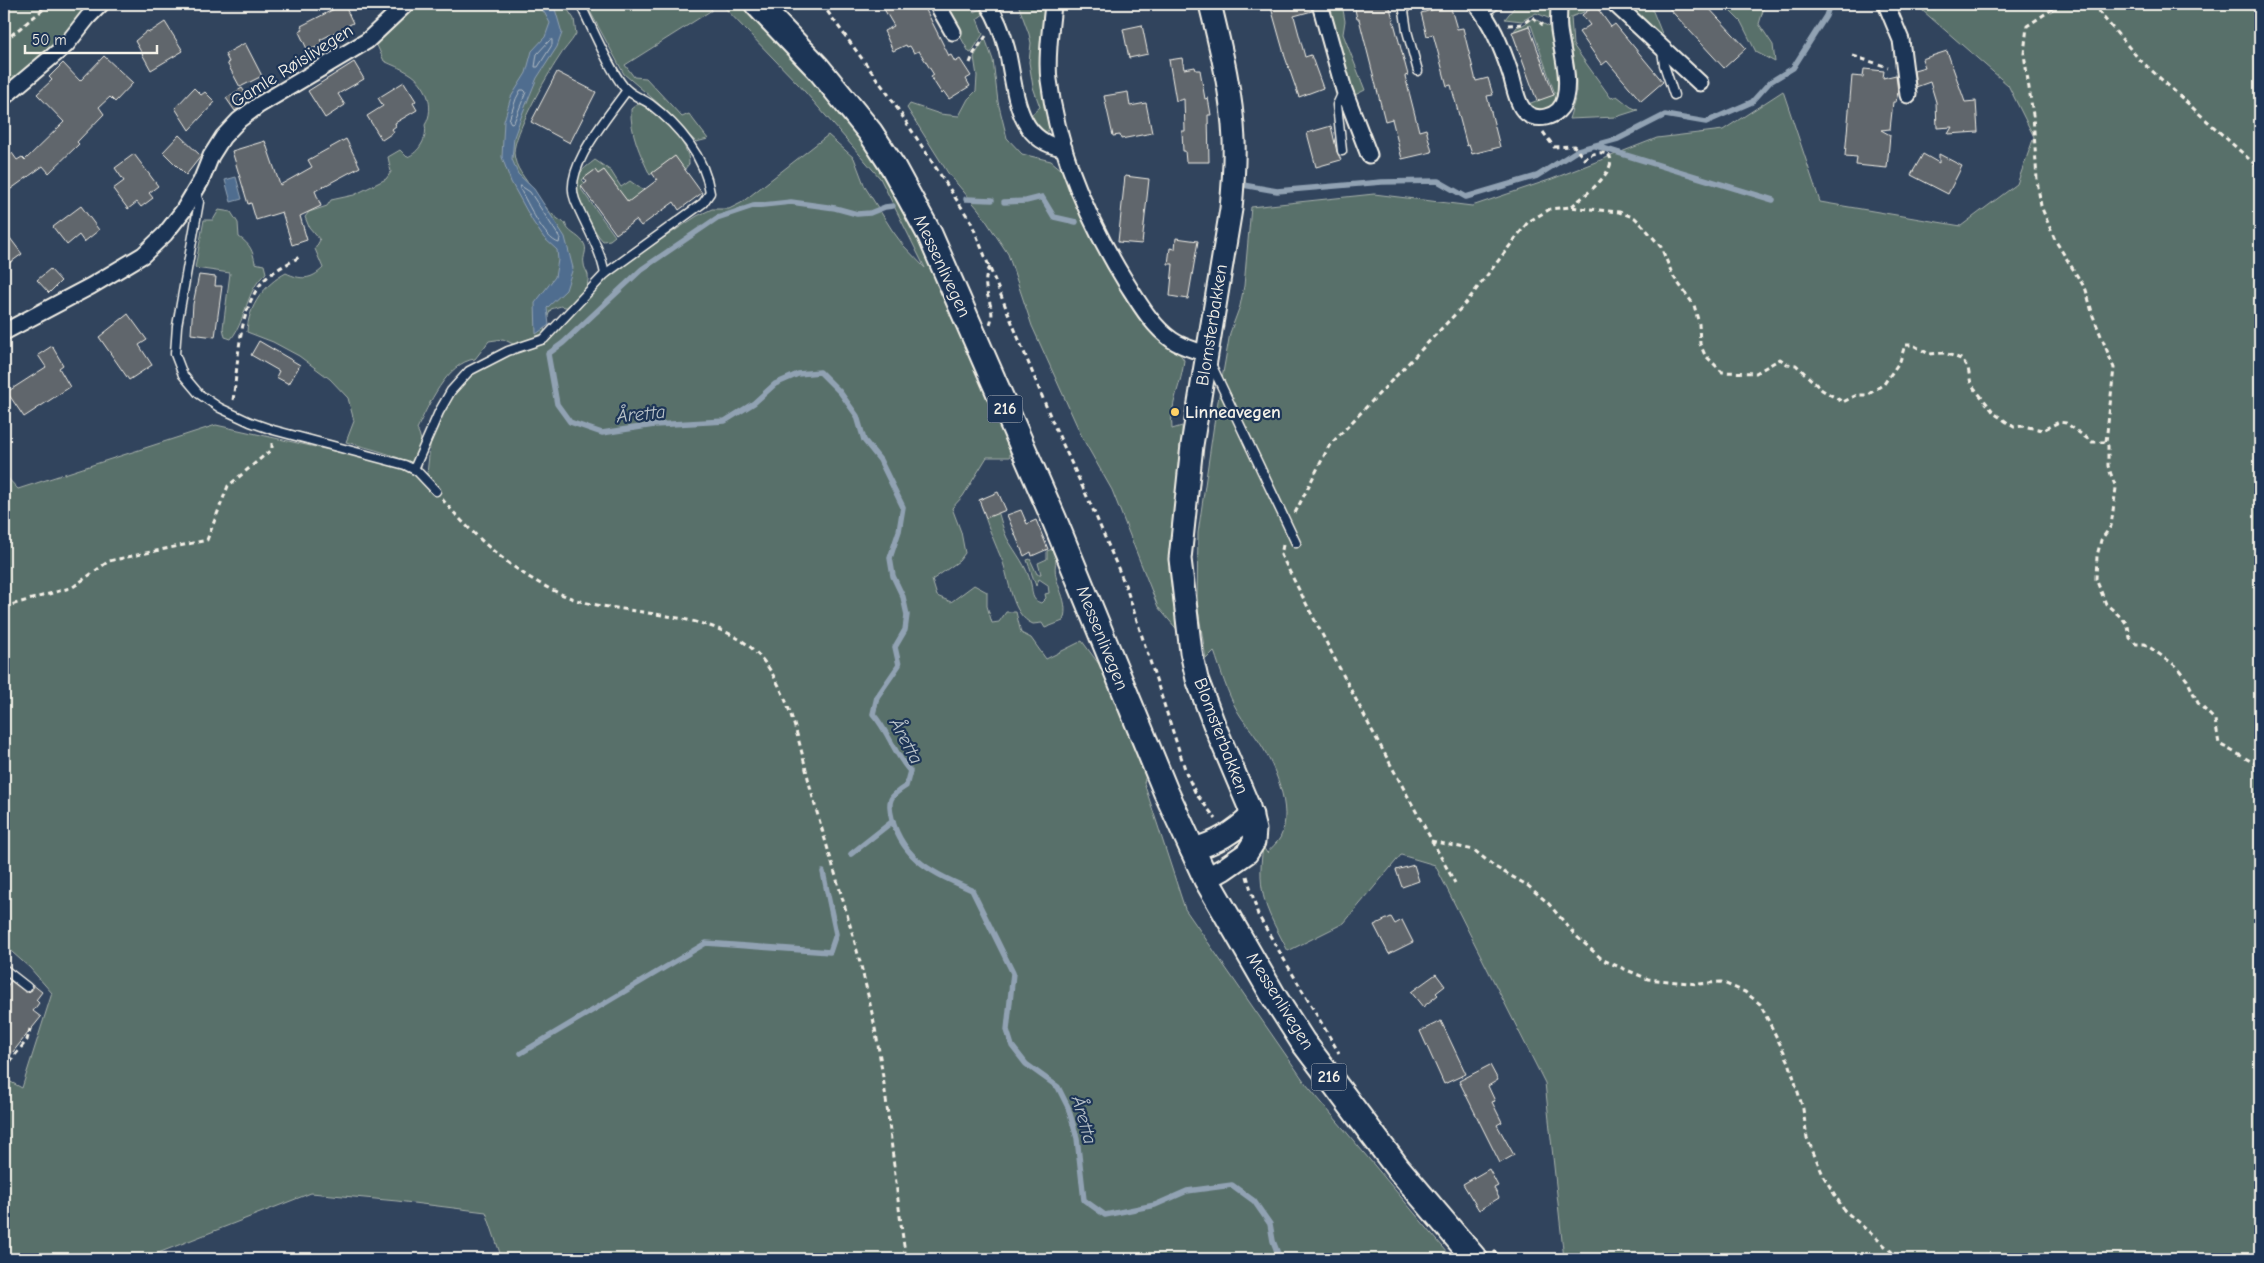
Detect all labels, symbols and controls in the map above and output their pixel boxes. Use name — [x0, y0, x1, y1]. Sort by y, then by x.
street label: Gamle Røislivegen — [227, 20, 357, 112]
scale bar — [25, 22, 158, 54]
text: 50 m — [32, 31, 67, 49]
street label: Messenlivegen — [909, 211, 975, 321]
street label: Blomsterbakken — [1192, 263, 1232, 387]
road number: 216 — [988, 396, 1022, 422]
water label: Åretta — [614, 398, 667, 428]
place label: Linneavegen — [1185, 402, 1281, 423]
marker: Linneavegen — [1169, 406, 1181, 418]
street label: Messenlivegen — [1072, 583, 1132, 693]
street label: Blomsterbakken — [1189, 675, 1253, 797]
water label: Åretta — [884, 712, 929, 768]
street label: Messenlivegen — [1242, 948, 1318, 1054]
road number: 216 — [1312, 1064, 1346, 1090]
water label: Åretta — [1066, 1092, 1103, 1147]

